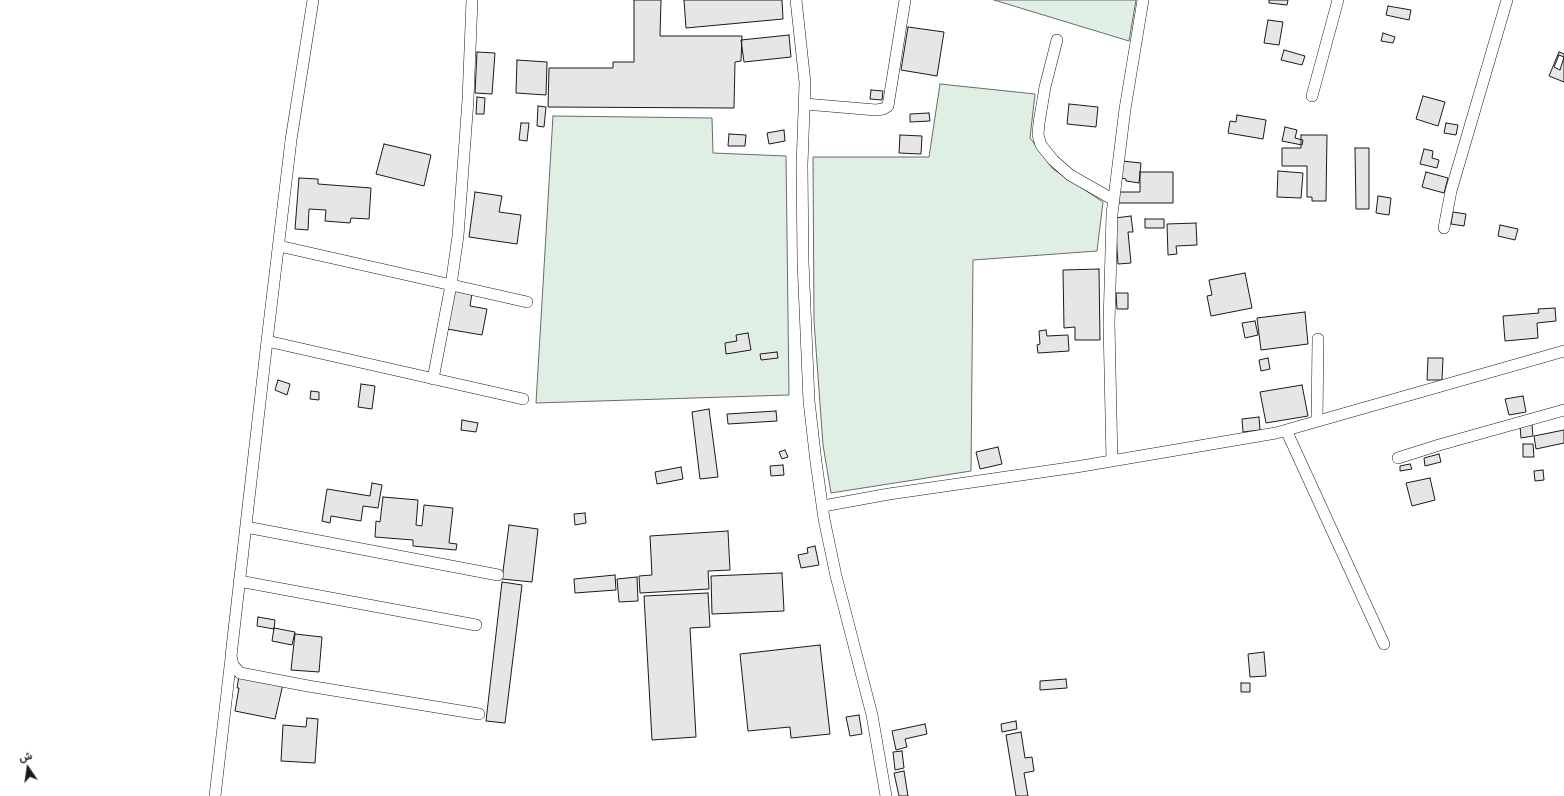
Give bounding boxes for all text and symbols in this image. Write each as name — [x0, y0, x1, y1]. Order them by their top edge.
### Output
north arrow — [8, 748, 48, 788]
text: ش — [17, 748, 33, 765]

